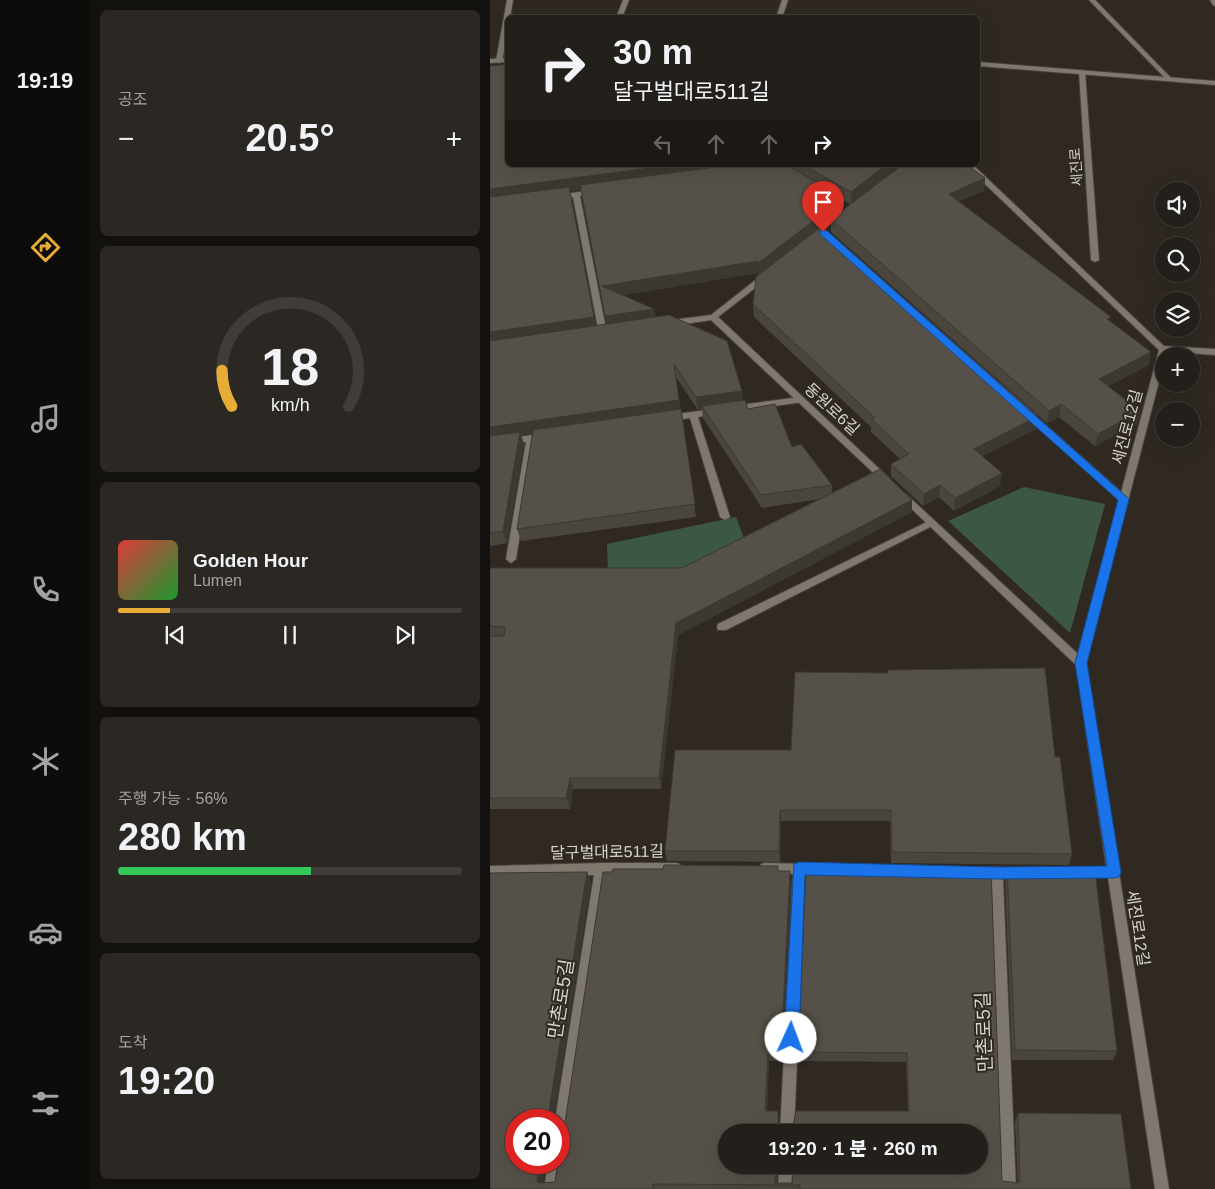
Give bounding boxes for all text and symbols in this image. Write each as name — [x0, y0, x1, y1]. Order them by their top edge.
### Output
text: 30 m — [613, 32, 693, 71]
icon: right — [530, 35, 595, 100]
text: 19:19 — [17, 68, 73, 93]
text: 달구벌대로511길 — [613, 79, 770, 104]
text: 공조 — [118, 91, 147, 108]
text: 20.5° — [245, 117, 335, 159]
text: − — [118, 123, 134, 154]
text: + — [446, 123, 462, 154]
icon: left — [649, 130, 677, 158]
icon: ahead — [702, 130, 730, 158]
icon: ahead — [755, 130, 783, 158]
icon: right — [808, 130, 836, 158]
street label: 세진로 — [1067, 147, 1085, 187]
pin — [802, 181, 844, 232]
map controls — [1155, 182, 1200, 447]
button: sound — [1155, 182, 1200, 227]
icon: arrive — [809, 188, 837, 216]
icon: directions — [28, 230, 63, 265]
button: search — [1155, 237, 1200, 282]
button: layers — [1155, 292, 1200, 337]
text: 18 — [261, 338, 319, 396]
button: + — [1155, 347, 1200, 392]
street label: 동원로6길 — [801, 380, 863, 438]
street label: 세진로12길 — [1109, 388, 1145, 466]
text: km/h — [271, 395, 309, 415]
icon: music — [28, 401, 63, 436]
button: − — [1155, 402, 1200, 447]
text: Golden Hour — [193, 550, 308, 571]
icon: phone — [28, 572, 63, 607]
text: Lumen — [193, 572, 242, 589]
icon: previous — [161, 621, 189, 649]
icon: pause — [276, 621, 304, 649]
icon: next — [391, 621, 419, 649]
icon: climate — [28, 744, 63, 779]
text: 주행 가능 · 56% — [118, 790, 228, 807]
text: 280 km — [118, 816, 247, 858]
street label: 달구벌대로511길 — [550, 843, 664, 861]
street label: 세진로12길 — [1124, 889, 1152, 967]
icon: car — [28, 915, 63, 950]
street label: 만촌로5길 — [544, 958, 578, 1040]
street label: 만촌로5길 — [972, 991, 996, 1073]
position arrow — [764, 1011, 816, 1063]
text: 도착 — [118, 1034, 147, 1051]
text: 19:20 — [118, 1060, 215, 1102]
icon: filters — [28, 1086, 63, 1121]
speed limit sign: 20 — [505, 1109, 570, 1174]
text: 19:20 · 1 분 · 260 m — [768, 1138, 938, 1159]

